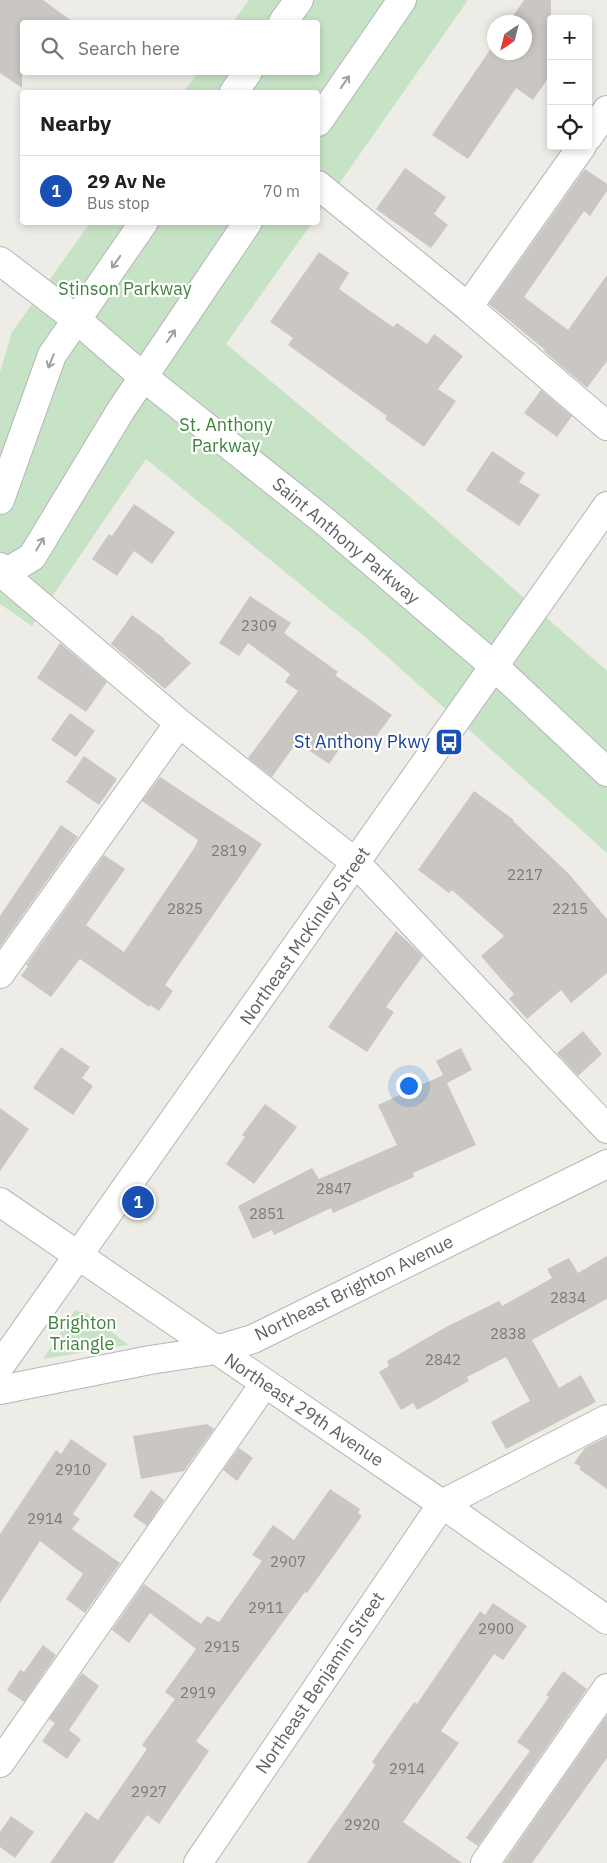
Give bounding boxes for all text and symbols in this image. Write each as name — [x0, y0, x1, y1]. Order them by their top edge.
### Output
north arrow — [487, 15, 532, 60]
map controls — [547, 15, 592, 150]
button: + — [547, 15, 592, 60]
search box — [20, 20, 320, 75]
icon: search — [38, 34, 66, 62]
text: Search here — [78, 36, 180, 60]
button: − — [547, 60, 592, 105]
one-way arrow — [340, 75, 350, 89]
button: locate — [547, 105, 592, 150]
text: Nearby — [40, 109, 111, 137]
text: 29 Av Ne — [87, 169, 166, 193]
text: 1 — [51, 181, 61, 201]
text: 70 m — [263, 181, 300, 201]
text: Bus stop — [87, 193, 150, 213]
one-way arrow — [111, 255, 121, 269]
park label: Stinson Parkway — [58, 277, 192, 300]
one-way arrow — [166, 330, 176, 344]
one-way arrow — [46, 352, 55, 368]
park label: St. Anthony Parkway — [179, 413, 273, 457]
street label: Saint Anthony Parkway — [268, 472, 425, 609]
one-way arrow — [35, 538, 45, 552]
house number: 2309 — [241, 616, 277, 635]
bus stop icon: St Anthony Pkwy — [434, 727, 464, 757]
place label: St Anthony Pkwy — [294, 730, 430, 753]
house number: 2819 — [211, 841, 247, 860]
street label: Northeast McKinley Street — [234, 842, 375, 1029]
house number: 2217 — [507, 865, 543, 884]
house number: 2825 — [167, 899, 203, 918]
house number: 2215 — [552, 899, 588, 918]
your location — [396, 1073, 422, 1099]
house number: 2847 — [316, 1179, 352, 1198]
pin: 1 — [122, 1183, 154, 1221]
house number: 2851 — [249, 1204, 285, 1223]
street label: Northeast Brighton Avenue — [251, 1229, 457, 1346]
house number: 2834 — [550, 1288, 586, 1307]
park label: Brighton Triangle — [47, 1311, 117, 1355]
house number: 2838 — [490, 1324, 526, 1343]
street label: Northeast 29th Avenue — [220, 1348, 388, 1472]
house number: 2842 — [425, 1350, 461, 1369]
house number: 2910 — [55, 1460, 91, 1479]
house number: 2914 — [27, 1509, 63, 1528]
house number: 2907 — [270, 1552, 306, 1571]
street label: Northeast Benjamin Street — [250, 1587, 389, 1778]
house number: 2911 — [248, 1598, 284, 1617]
house number: 2900 — [478, 1619, 514, 1638]
house number: 2915 — [204, 1637, 240, 1656]
house number: 2919 — [180, 1683, 216, 1702]
house number: 2914 — [389, 1759, 425, 1778]
house number: 2927 — [131, 1782, 167, 1801]
house number: 2920 — [344, 1815, 380, 1834]

